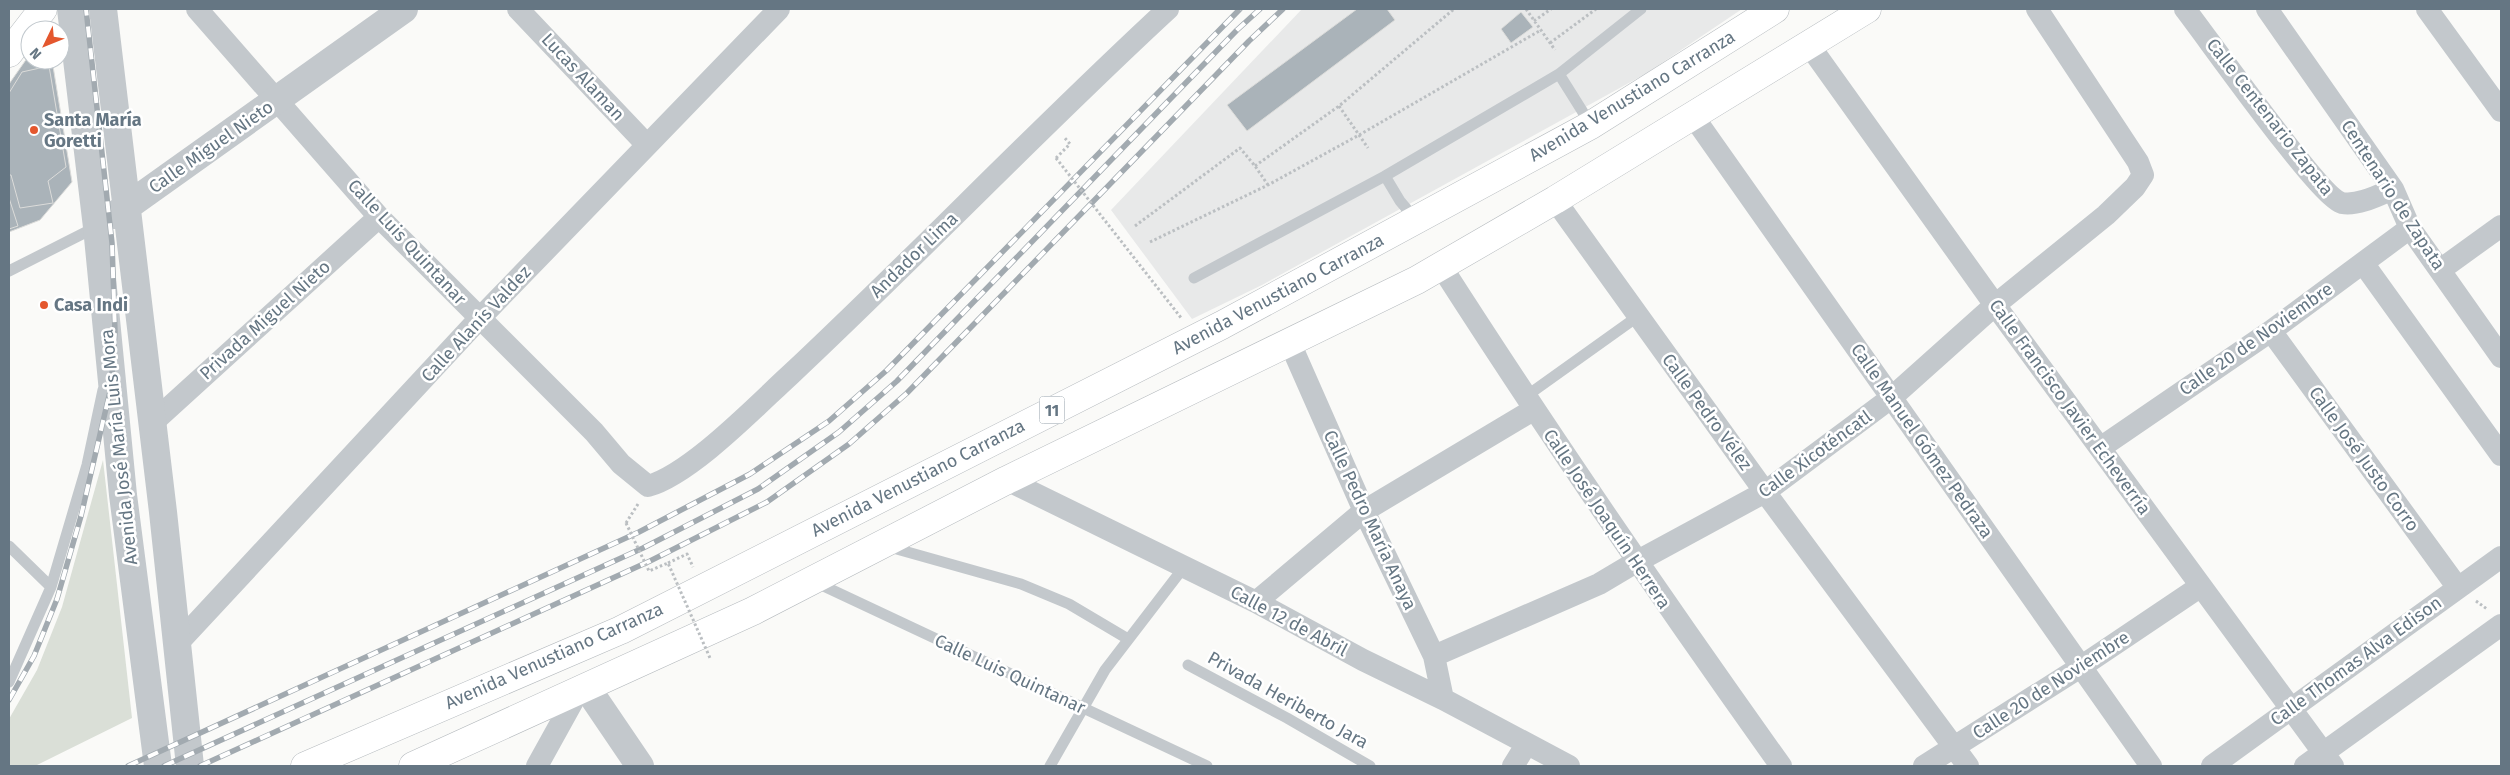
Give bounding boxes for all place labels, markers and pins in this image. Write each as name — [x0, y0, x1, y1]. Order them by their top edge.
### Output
place label: Santa María Goretti — [44, 109, 142, 152]
marker: Santa María Goretti — [28, 124, 40, 136]
place label: Casa Indi — [54, 294, 128, 316]
marker: Casa Indi — [38, 299, 50, 311]

